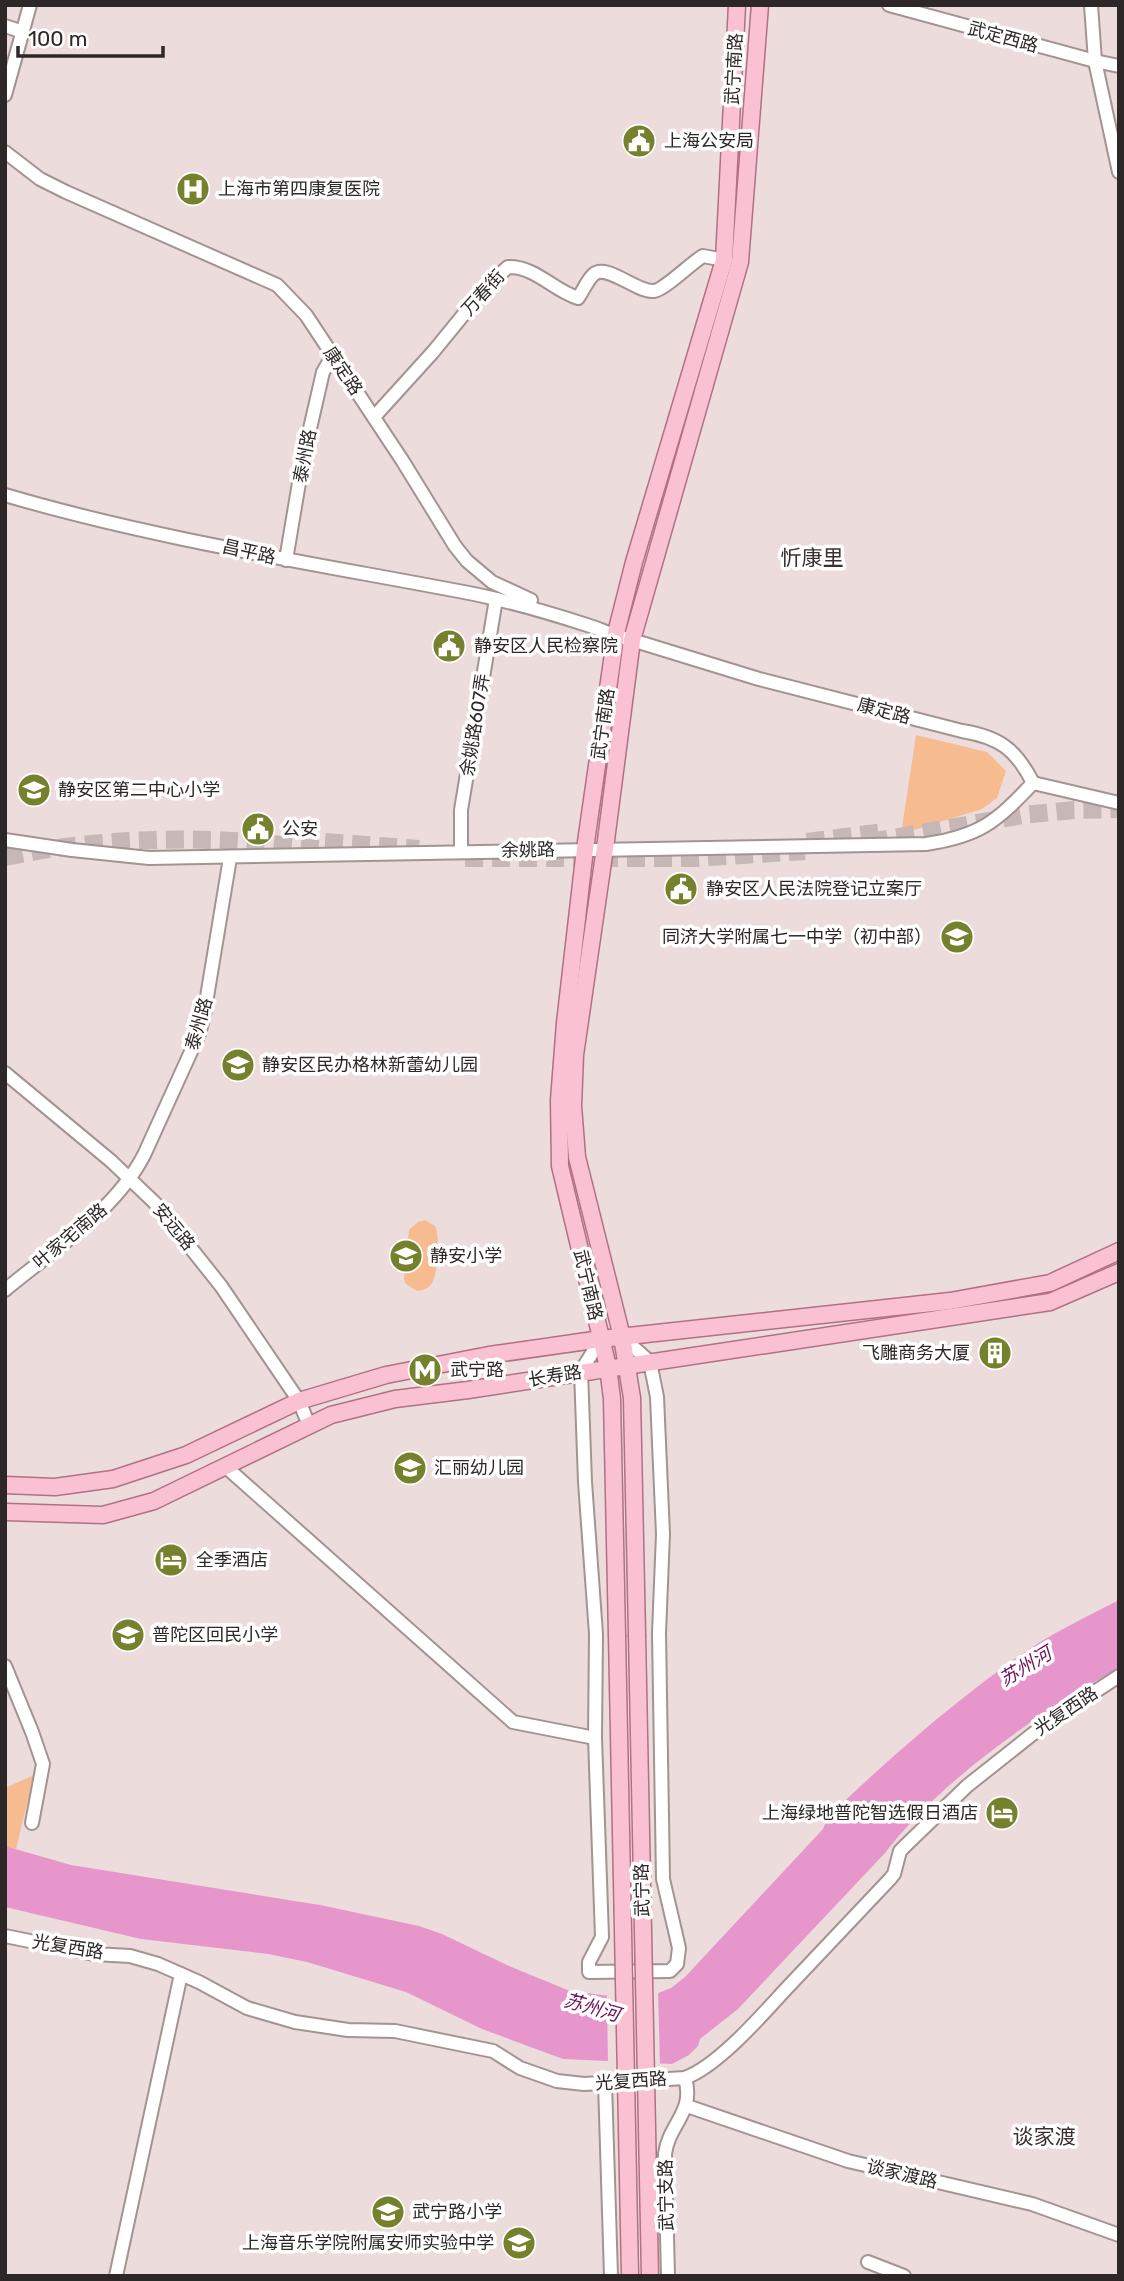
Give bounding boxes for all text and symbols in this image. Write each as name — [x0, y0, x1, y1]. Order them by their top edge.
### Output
scale bar — [18, 14, 163, 58]
street label: 武定西路 — [965, 17, 1041, 57]
text: 100 m — [28, 26, 87, 51]
street label: 武宁南路 — [721, 32, 747, 106]
public building icon: 上海公安局 — [620, 122, 658, 160]
place label: 上海公安局 — [664, 130, 754, 152]
hospital icon: 上海市第四康复医院 — [174, 170, 212, 208]
place label: 上海市第四康复医院 — [218, 178, 380, 200]
street label: 万春街 — [457, 266, 509, 320]
street label: 康定路 — [319, 342, 367, 400]
street label: 泰州路 — [289, 427, 321, 485]
street label: 昌平路 — [220, 535, 278, 569]
district label: 忻康里 — [781, 545, 844, 570]
public building icon: 静安区人民检察院 — [430, 627, 468, 665]
place label: 静安区人民检察院 — [474, 635, 618, 657]
street label: 余姚路607弄 — [456, 672, 494, 778]
street label: 武宁南路 — [587, 687, 619, 761]
street label: 康定路 — [855, 693, 913, 729]
school or university icon: 静安区第二中心小学 — [15, 771, 53, 809]
place label: 静安区第二中心小学 — [58, 779, 220, 801]
public building icon: 公安 — [239, 810, 277, 848]
place label: 公安 — [282, 818, 318, 840]
street label: 余姚路 — [501, 839, 555, 861]
public building icon: 静安区人民法院登记立案厅 — [662, 870, 700, 908]
place label: 静安区人民法院登记立案厅 — [706, 878, 922, 900]
school or university icon: 同济大学附属七一中学（初中部） — [938, 918, 976, 956]
place label: 同济大学附属七一中学（初中部） — [662, 926, 932, 948]
street label: 泰州路 — [181, 995, 217, 1053]
school or university icon: 静安区民办格林新蕾幼儿园 — [219, 1046, 257, 1084]
place label: 静安区民办格林新蕾幼儿园 — [262, 1054, 478, 1076]
street label: 叶家宅南路 — [28, 1199, 112, 1273]
street label: 安远路 — [148, 1199, 200, 1255]
school or university icon: 静安小学 — [387, 1237, 425, 1275]
place label: 静安小学 — [430, 1245, 502, 1267]
street label: 武宁南路 — [569, 1247, 607, 1323]
building icon: 飞雕商务大厦 — [976, 1334, 1014, 1372]
place label: 飞雕商务大厦 — [862, 1342, 970, 1364]
metro station icon: 武宁路 — [406, 1351, 444, 1389]
place label: 武宁路 — [450, 1359, 504, 1381]
street label: 长寿路 — [527, 1361, 583, 1391]
school or university icon: 汇丽幼儿园 — [391, 1449, 429, 1487]
place label: 汇丽幼儿园 — [434, 1457, 524, 1479]
hotel icon: 全季酒店 — [152, 1541, 190, 1579]
place label: 全季酒店 — [196, 1549, 268, 1571]
school or university icon: 普陀区回民小学 — [109, 1616, 147, 1654]
place label: 普陀区回民小学 — [152, 1624, 278, 1646]
water label: 苏州河 — [995, 1640, 1059, 1691]
street label: 光复西路 — [1030, 1682, 1102, 1740]
hotel icon: 上海绿地普陀智选假日酒店 — [983, 1794, 1021, 1832]
place label: 上海绿地普陀智选假日酒店 — [762, 1802, 978, 1824]
street label: 武宁路 — [631, 1863, 653, 1917]
street label: 光复西路 — [31, 1931, 105, 1963]
water label: 苏州河 — [561, 1989, 626, 2027]
street label: 光复西路 — [594, 2068, 668, 2094]
district label: 谈家渡 — [1013, 2124, 1076, 2149]
street label: 谈家渡路 — [864, 2155, 940, 2193]
street label: 武宁支路 — [654, 2159, 678, 2231]
school or university icon: 武宁路小学 — [369, 2193, 407, 2231]
place label: 武宁路小学 — [412, 2201, 502, 2223]
school or university icon: 上海音乐学院附属安师实验中学 — [500, 2224, 538, 2262]
place label: 上海音乐学院附属安师实验中学 — [242, 2232, 494, 2254]

